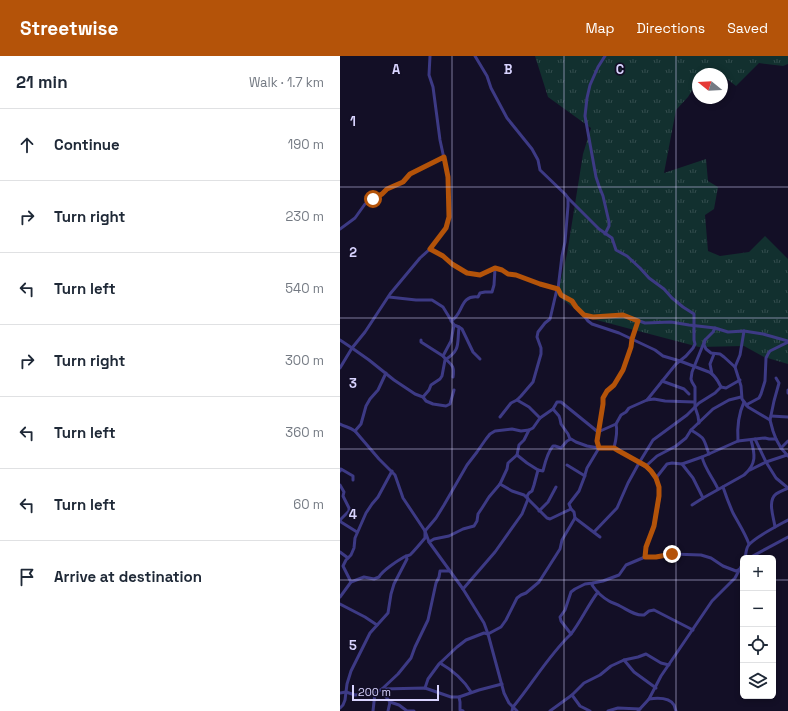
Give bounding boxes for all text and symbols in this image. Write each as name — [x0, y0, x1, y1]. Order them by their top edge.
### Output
text: Streetwise — [20, 16, 119, 41]
text: Map — [585, 19, 615, 37]
text: Directions — [637, 19, 705, 37]
text: Saved — [727, 19, 768, 37]
text: A — [392, 61, 401, 78]
text: B — [504, 61, 513, 78]
text: C — [616, 61, 624, 78]
north arrow — [692, 68, 728, 104]
text: 21 min — [16, 71, 68, 93]
text: Walk · 1.7 km — [249, 74, 324, 91]
text: 1 — [350, 113, 356, 130]
icon: ahead — [16, 134, 38, 156]
text: Continue — [54, 135, 120, 154]
text: 190 m — [288, 136, 324, 153]
route start — [364, 190, 382, 208]
icon: right — [16, 206, 38, 228]
text: Turn right — [54, 207, 125, 226]
text: 230 m — [286, 208, 324, 225]
text: 2 — [349, 244, 357, 261]
icon: left — [16, 278, 38, 300]
text: Turn left — [54, 279, 116, 298]
text: 540 m — [285, 280, 324, 297]
icon: right — [16, 350, 38, 372]
text: Turn right — [54, 351, 125, 370]
text: 300 m — [285, 352, 324, 369]
text: 3 — [349, 375, 357, 392]
icon: left — [16, 422, 38, 444]
text: Turn left — [54, 423, 116, 442]
text: 360 m — [285, 424, 324, 441]
icon: left — [16, 494, 38, 516]
text: Turn left — [54, 495, 116, 514]
text: 60 m — [293, 496, 324, 513]
text: 4 — [349, 506, 357, 523]
route end — [663, 545, 681, 563]
map controls — [740, 555, 776, 699]
button: + — [740, 555, 776, 591]
icon: arrive — [16, 566, 38, 588]
text: Arrive at destination — [54, 567, 202, 586]
button: − — [740, 591, 776, 627]
button: locate — [740, 627, 776, 663]
text: 5 — [349, 637, 357, 654]
button: layers — [740, 663, 776, 699]
scale bar — [352, 683, 439, 702]
text: 200 m — [358, 685, 391, 699]

